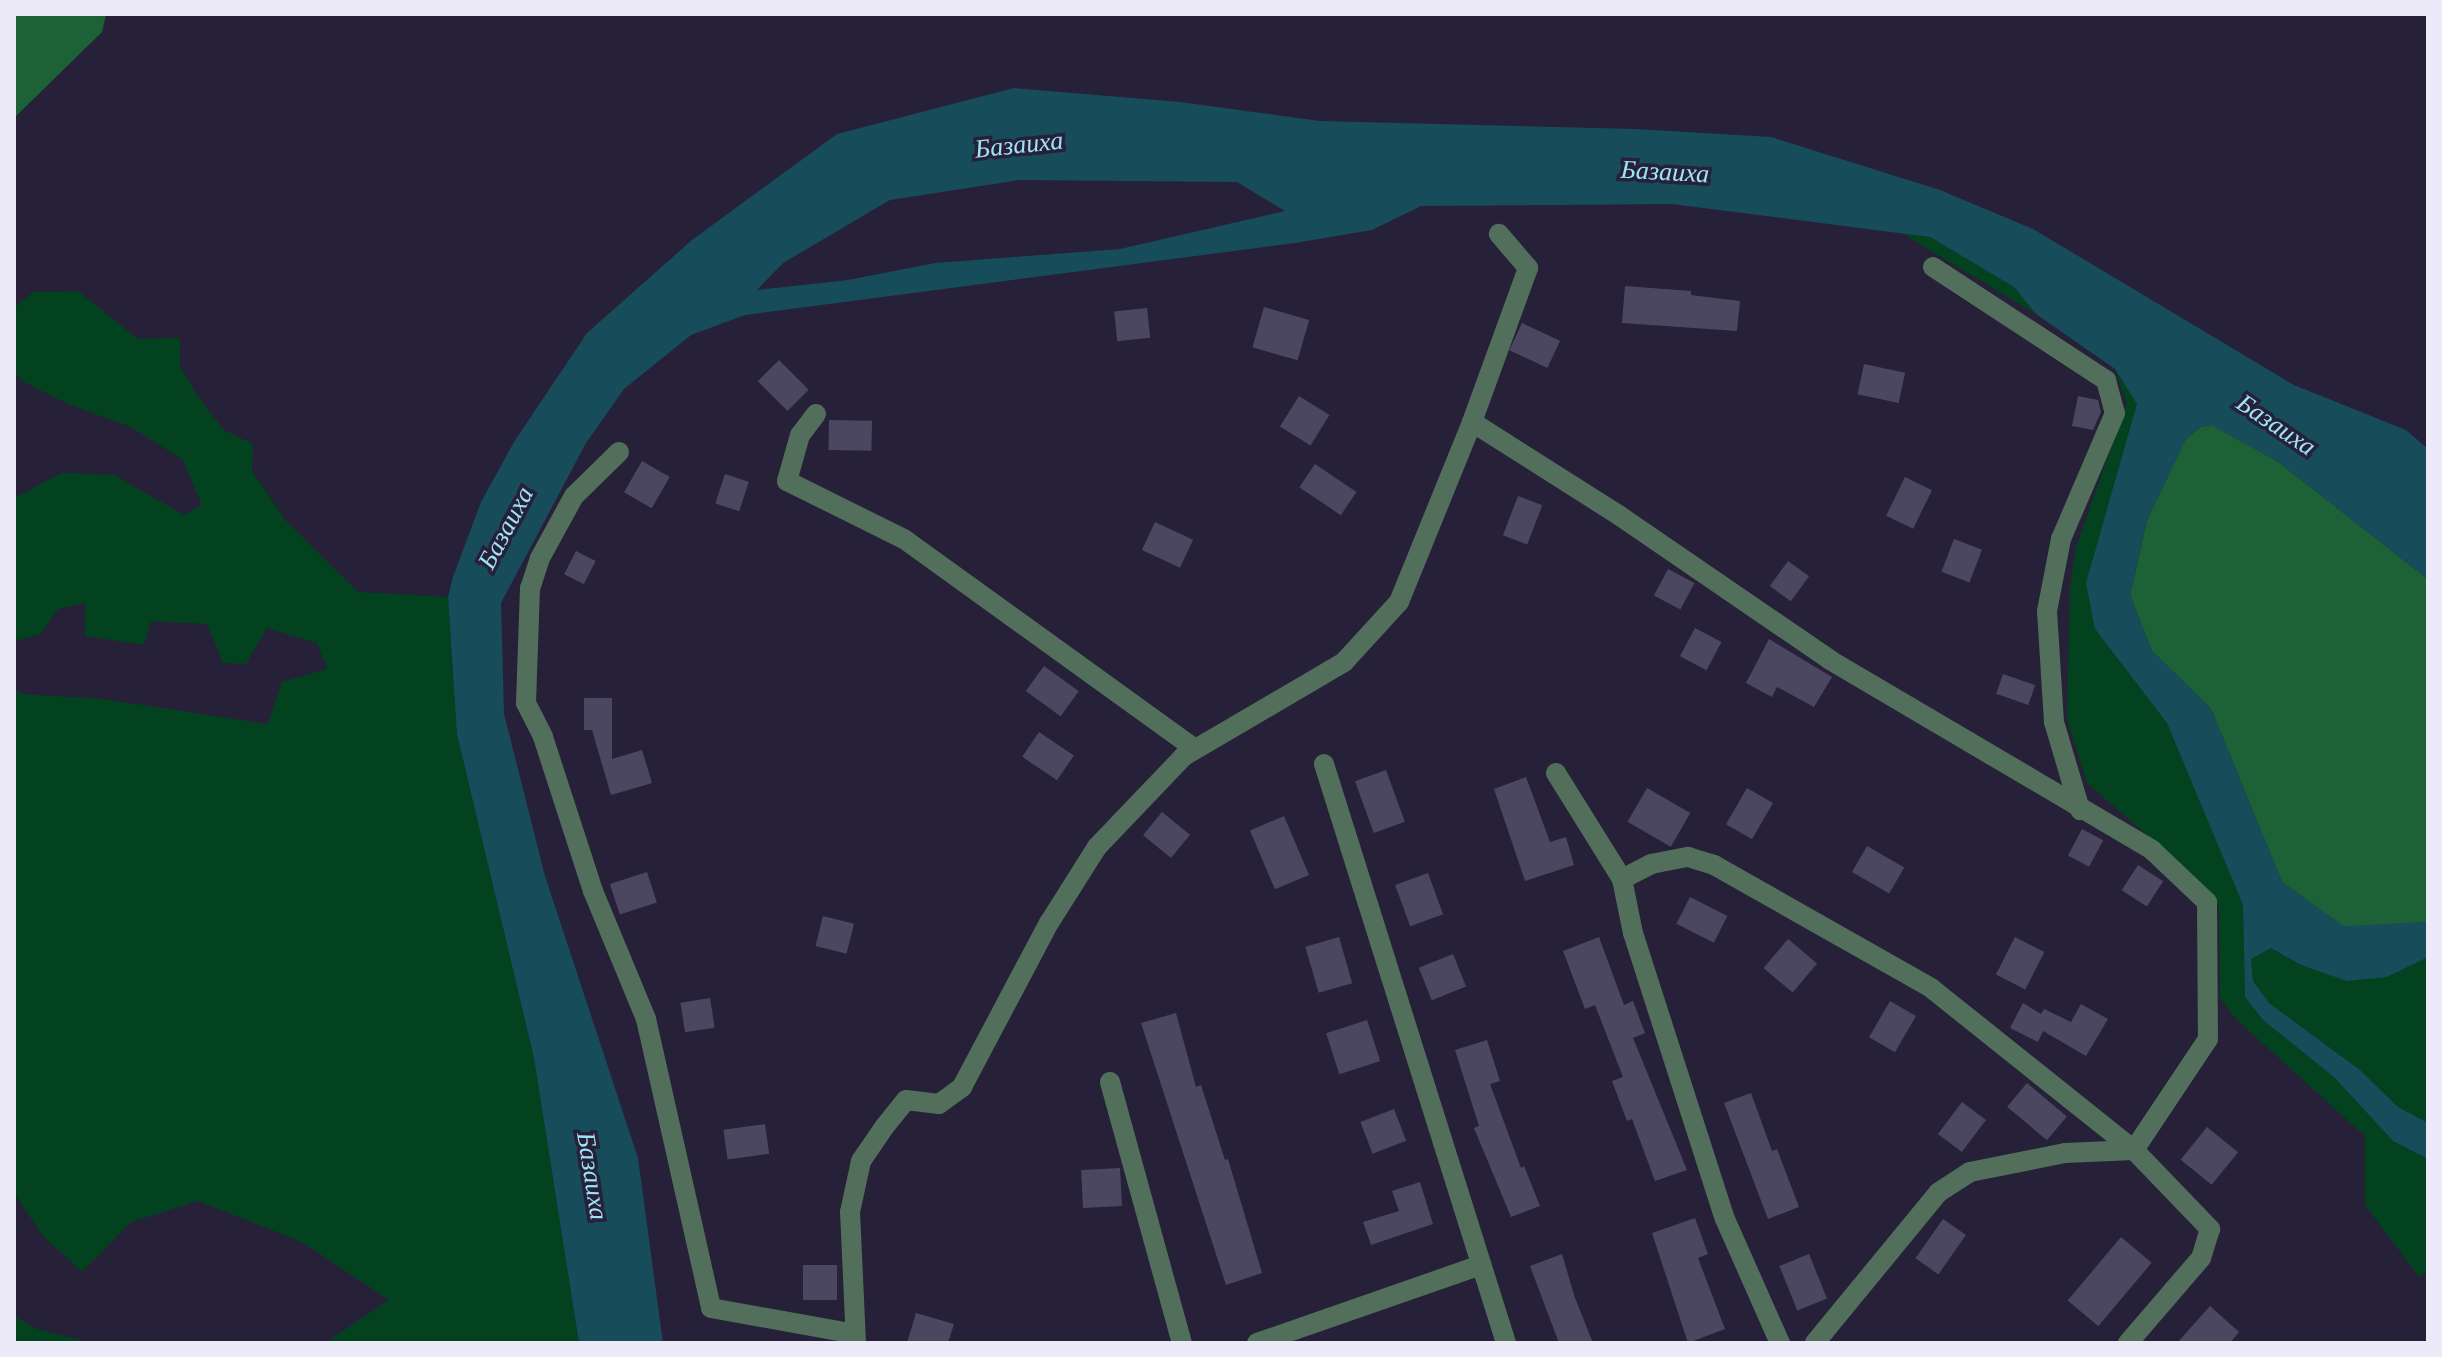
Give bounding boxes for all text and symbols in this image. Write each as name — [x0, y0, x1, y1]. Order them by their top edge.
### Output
water label: Базаиха — [973, 125, 1065, 165]
water label: Базаиха — [1620, 154, 1710, 190]
water label: Базаиха — [2231, 387, 2321, 463]
water label: Базаиха — [471, 482, 541, 574]
water label: Базаиха — [570, 1130, 614, 1222]

